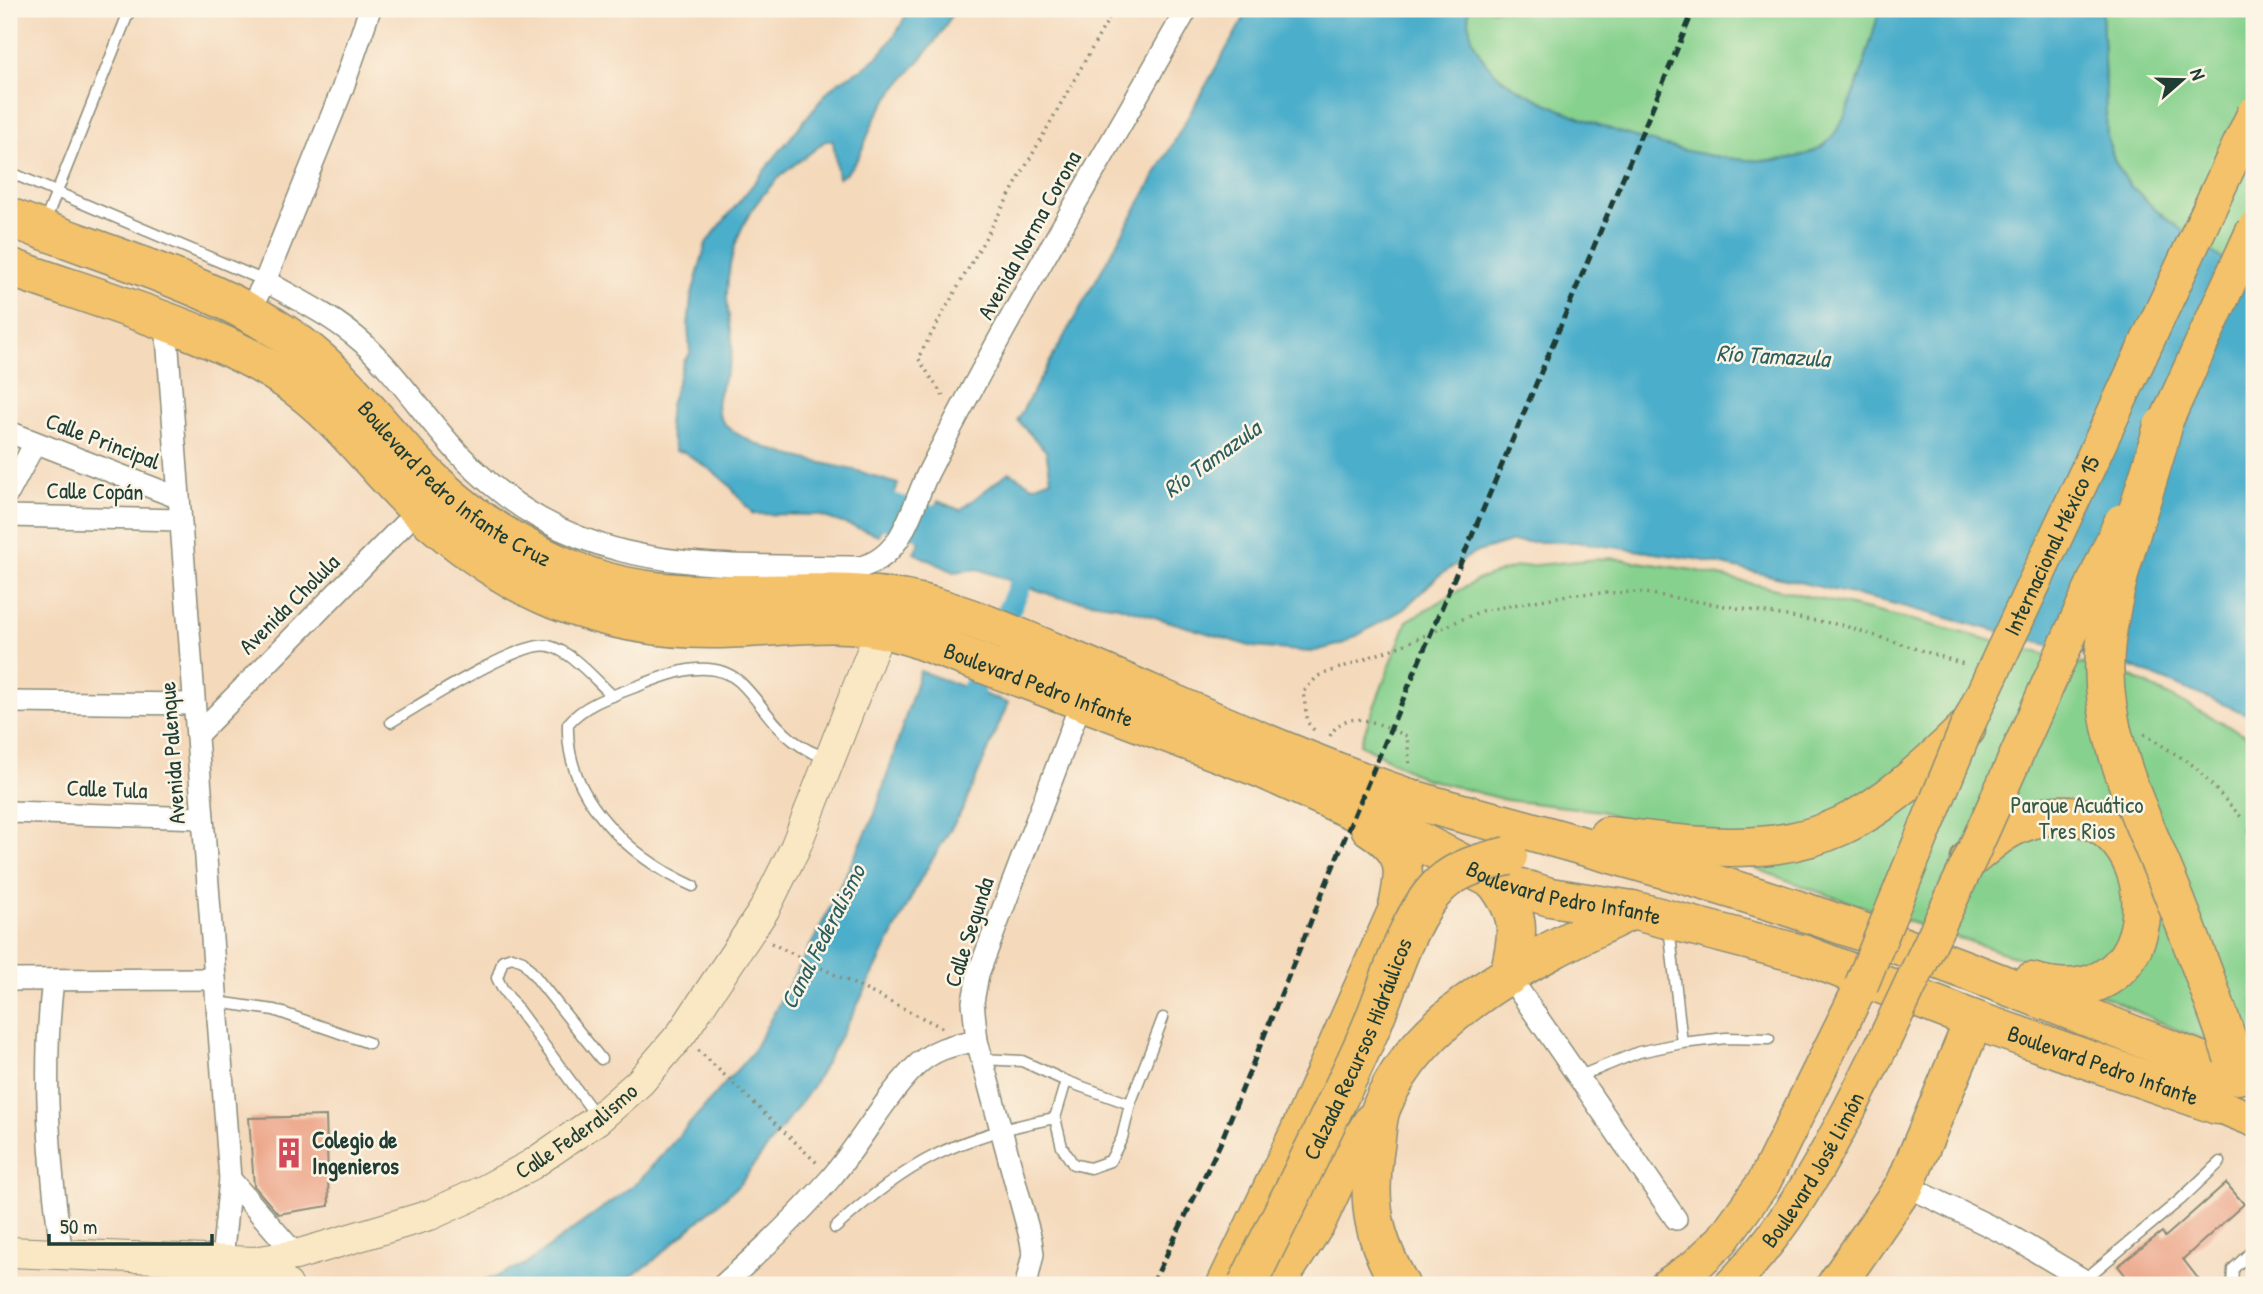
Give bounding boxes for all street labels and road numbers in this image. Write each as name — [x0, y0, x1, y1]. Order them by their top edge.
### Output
street label: Avenida Norma Corona — [969, 145, 1088, 325]
street label: Boulevard Pedro Infante Cruz — [351, 393, 556, 574]
street label: Calle Principal — [41, 404, 166, 477]
street label: Internacional México 15 — [1996, 450, 2107, 641]
street label: Calle Copán — [46, 474, 144, 507]
street label: Avenida Cholula — [232, 547, 346, 661]
street label: Boulevard Pedro Infante — [940, 634, 1138, 734]
street label: Avenida Palenque — [151, 681, 192, 826]
street label: Calle Tula — [66, 772, 148, 805]
street label: Boulevard Pedro Infante — [1461, 852, 1665, 932]
street label: Calle Segunda — [936, 873, 1001, 991]
street label: Calzada Recursos Hidráulicos — [1295, 933, 1419, 1165]
street label: Boulevard Pedro Infante — [2004, 1017, 2203, 1112]
street label: Calle Federalismo — [509, 1075, 644, 1186]
street label: Boulevard José Limón — [1754, 1086, 1871, 1254]

